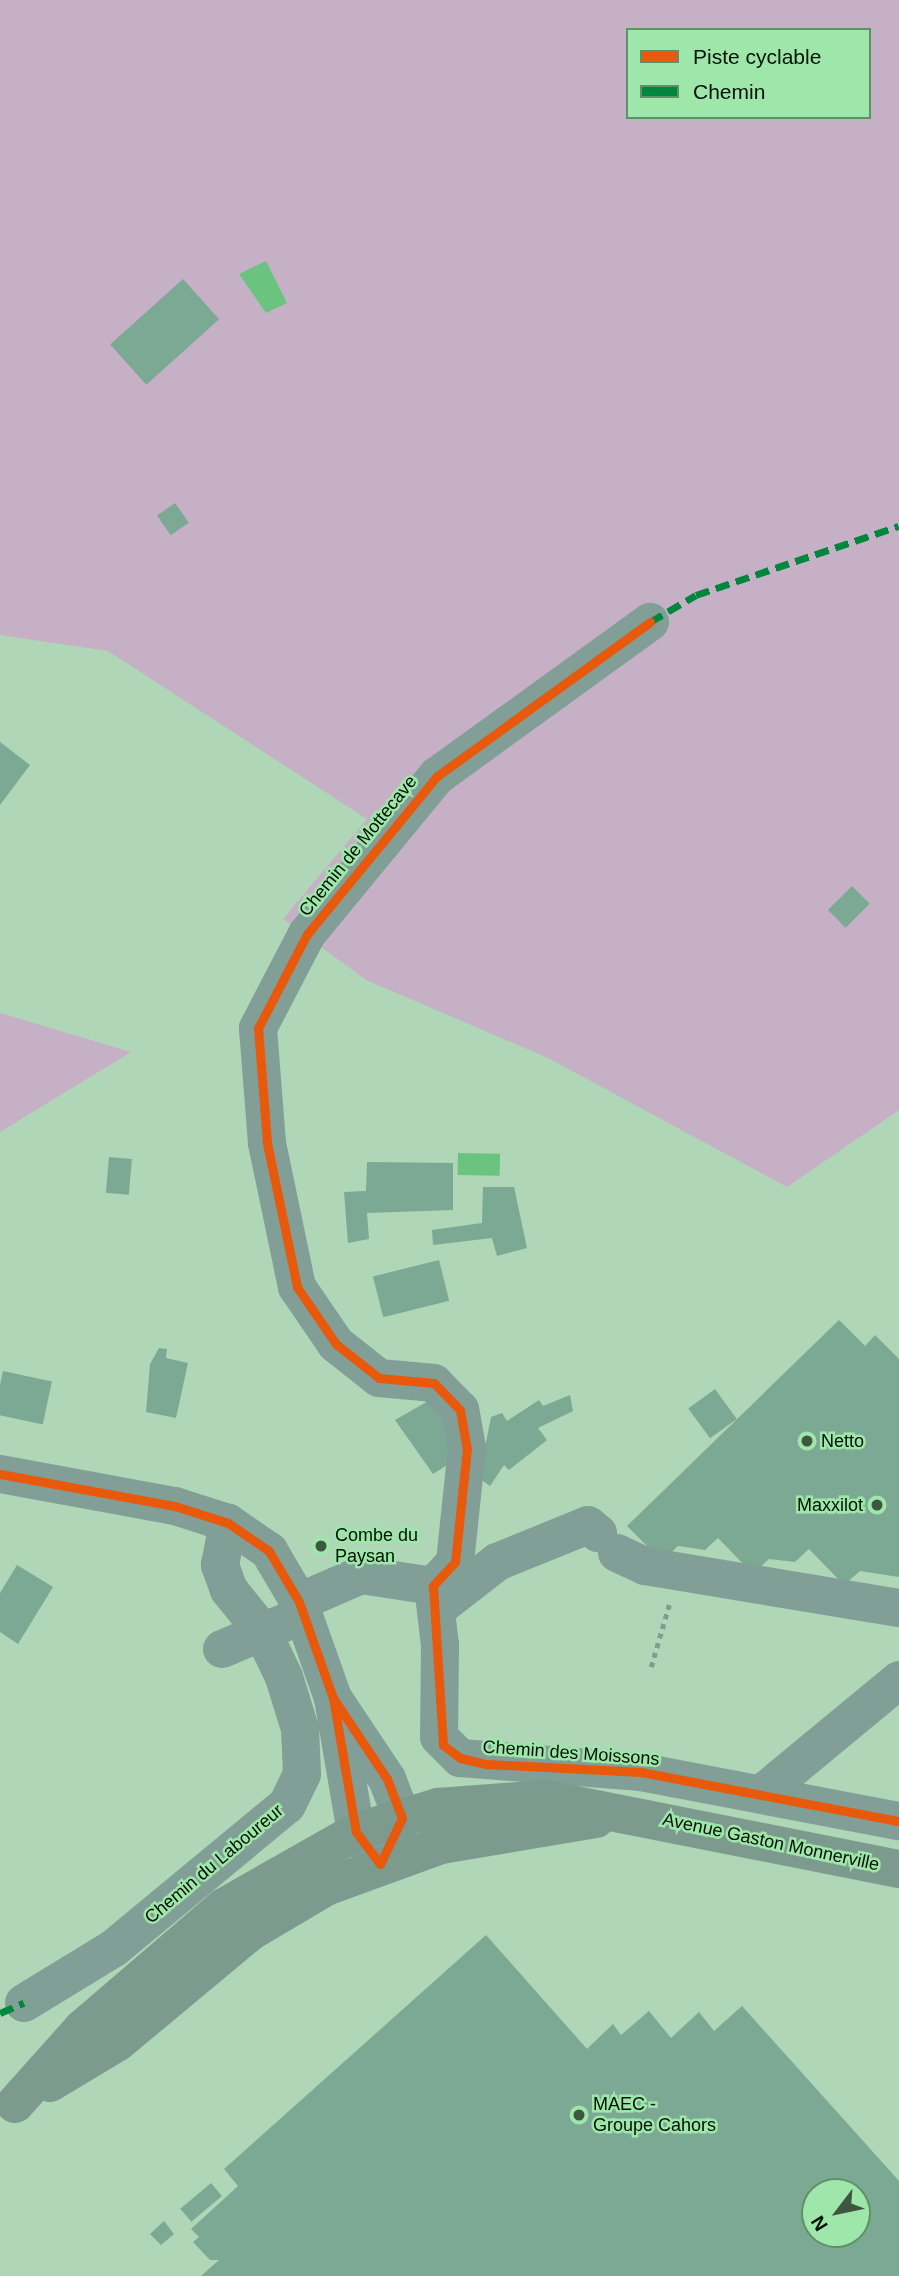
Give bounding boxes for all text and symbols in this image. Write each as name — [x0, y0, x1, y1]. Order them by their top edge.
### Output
legend — [626, 28, 871, 119]
text: Piste cyclable — [693, 45, 821, 68]
text: Chemin — [693, 80, 765, 103]
street label: Chemin de Mottecave — [295, 771, 421, 921]
place label: Netto — [821, 1430, 864, 1452]
marker: Netto — [799, 1433, 815, 1449]
place label: Maxxilot — [797, 1494, 863, 1516]
marker: Maxxilot — [869, 1497, 885, 1513]
place label: Combe du Paysan — [335, 1525, 418, 1568]
marker: Combe du Paysan — [313, 1538, 329, 1554]
street label: Chemin des Moissons — [482, 1736, 660, 1770]
street label: Chemin du Laboureur — [140, 1800, 288, 1928]
street label: Avenue Gaston Monnerville — [661, 1808, 881, 1876]
place label: MAEC - Groupe Cahors — [593, 2094, 716, 2136]
marker: MAEC - Groupe Cahors — [571, 2107, 587, 2123]
north arrow — [801, 2178, 871, 2248]
text: N — [807, 2212, 832, 2235]

